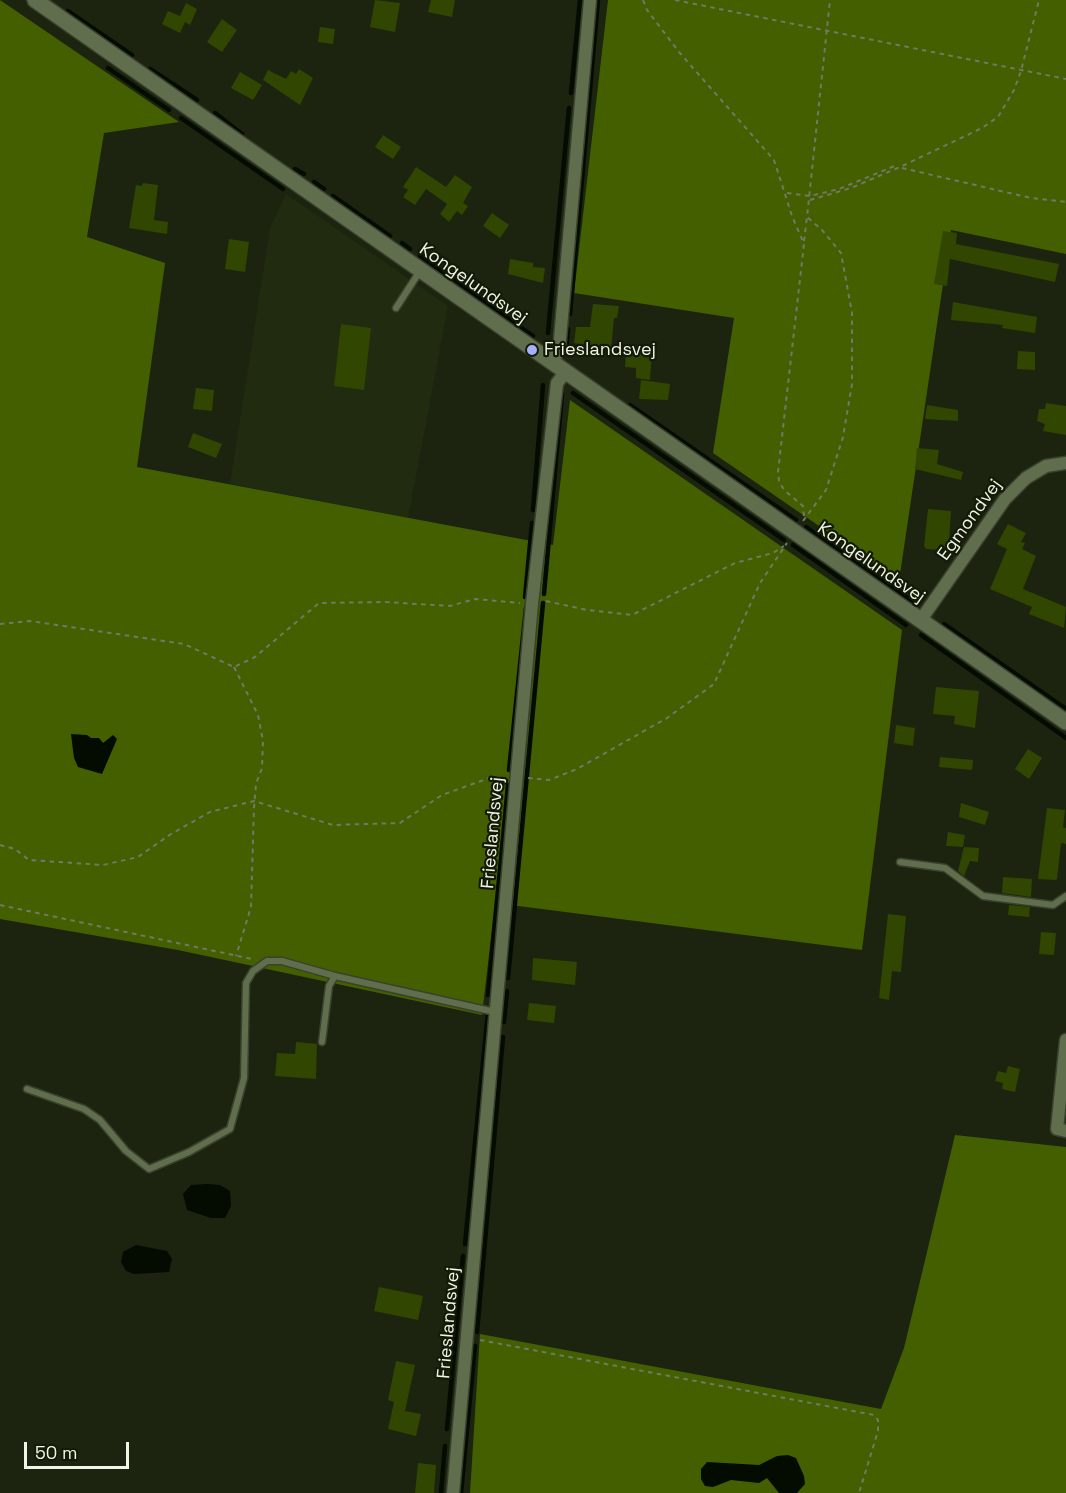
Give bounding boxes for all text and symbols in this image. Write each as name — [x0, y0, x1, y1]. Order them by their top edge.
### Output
street label: Kongelundsvej — [415, 239, 531, 329]
place label: Frieslandsvej — [544, 339, 656, 361]
marker: Frieslandsvej — [525, 343, 539, 357]
street label: Egmondvej — [933, 475, 1007, 565]
street label: Kongelundsvej — [813, 518, 929, 608]
street label: Frieslandsvej — [477, 776, 509, 890]
street label: Frieslandsvej — [433, 1266, 465, 1380]
scale bar — [27, 1430, 132, 1468]
text: 50 m — [35, 1441, 77, 1464]

